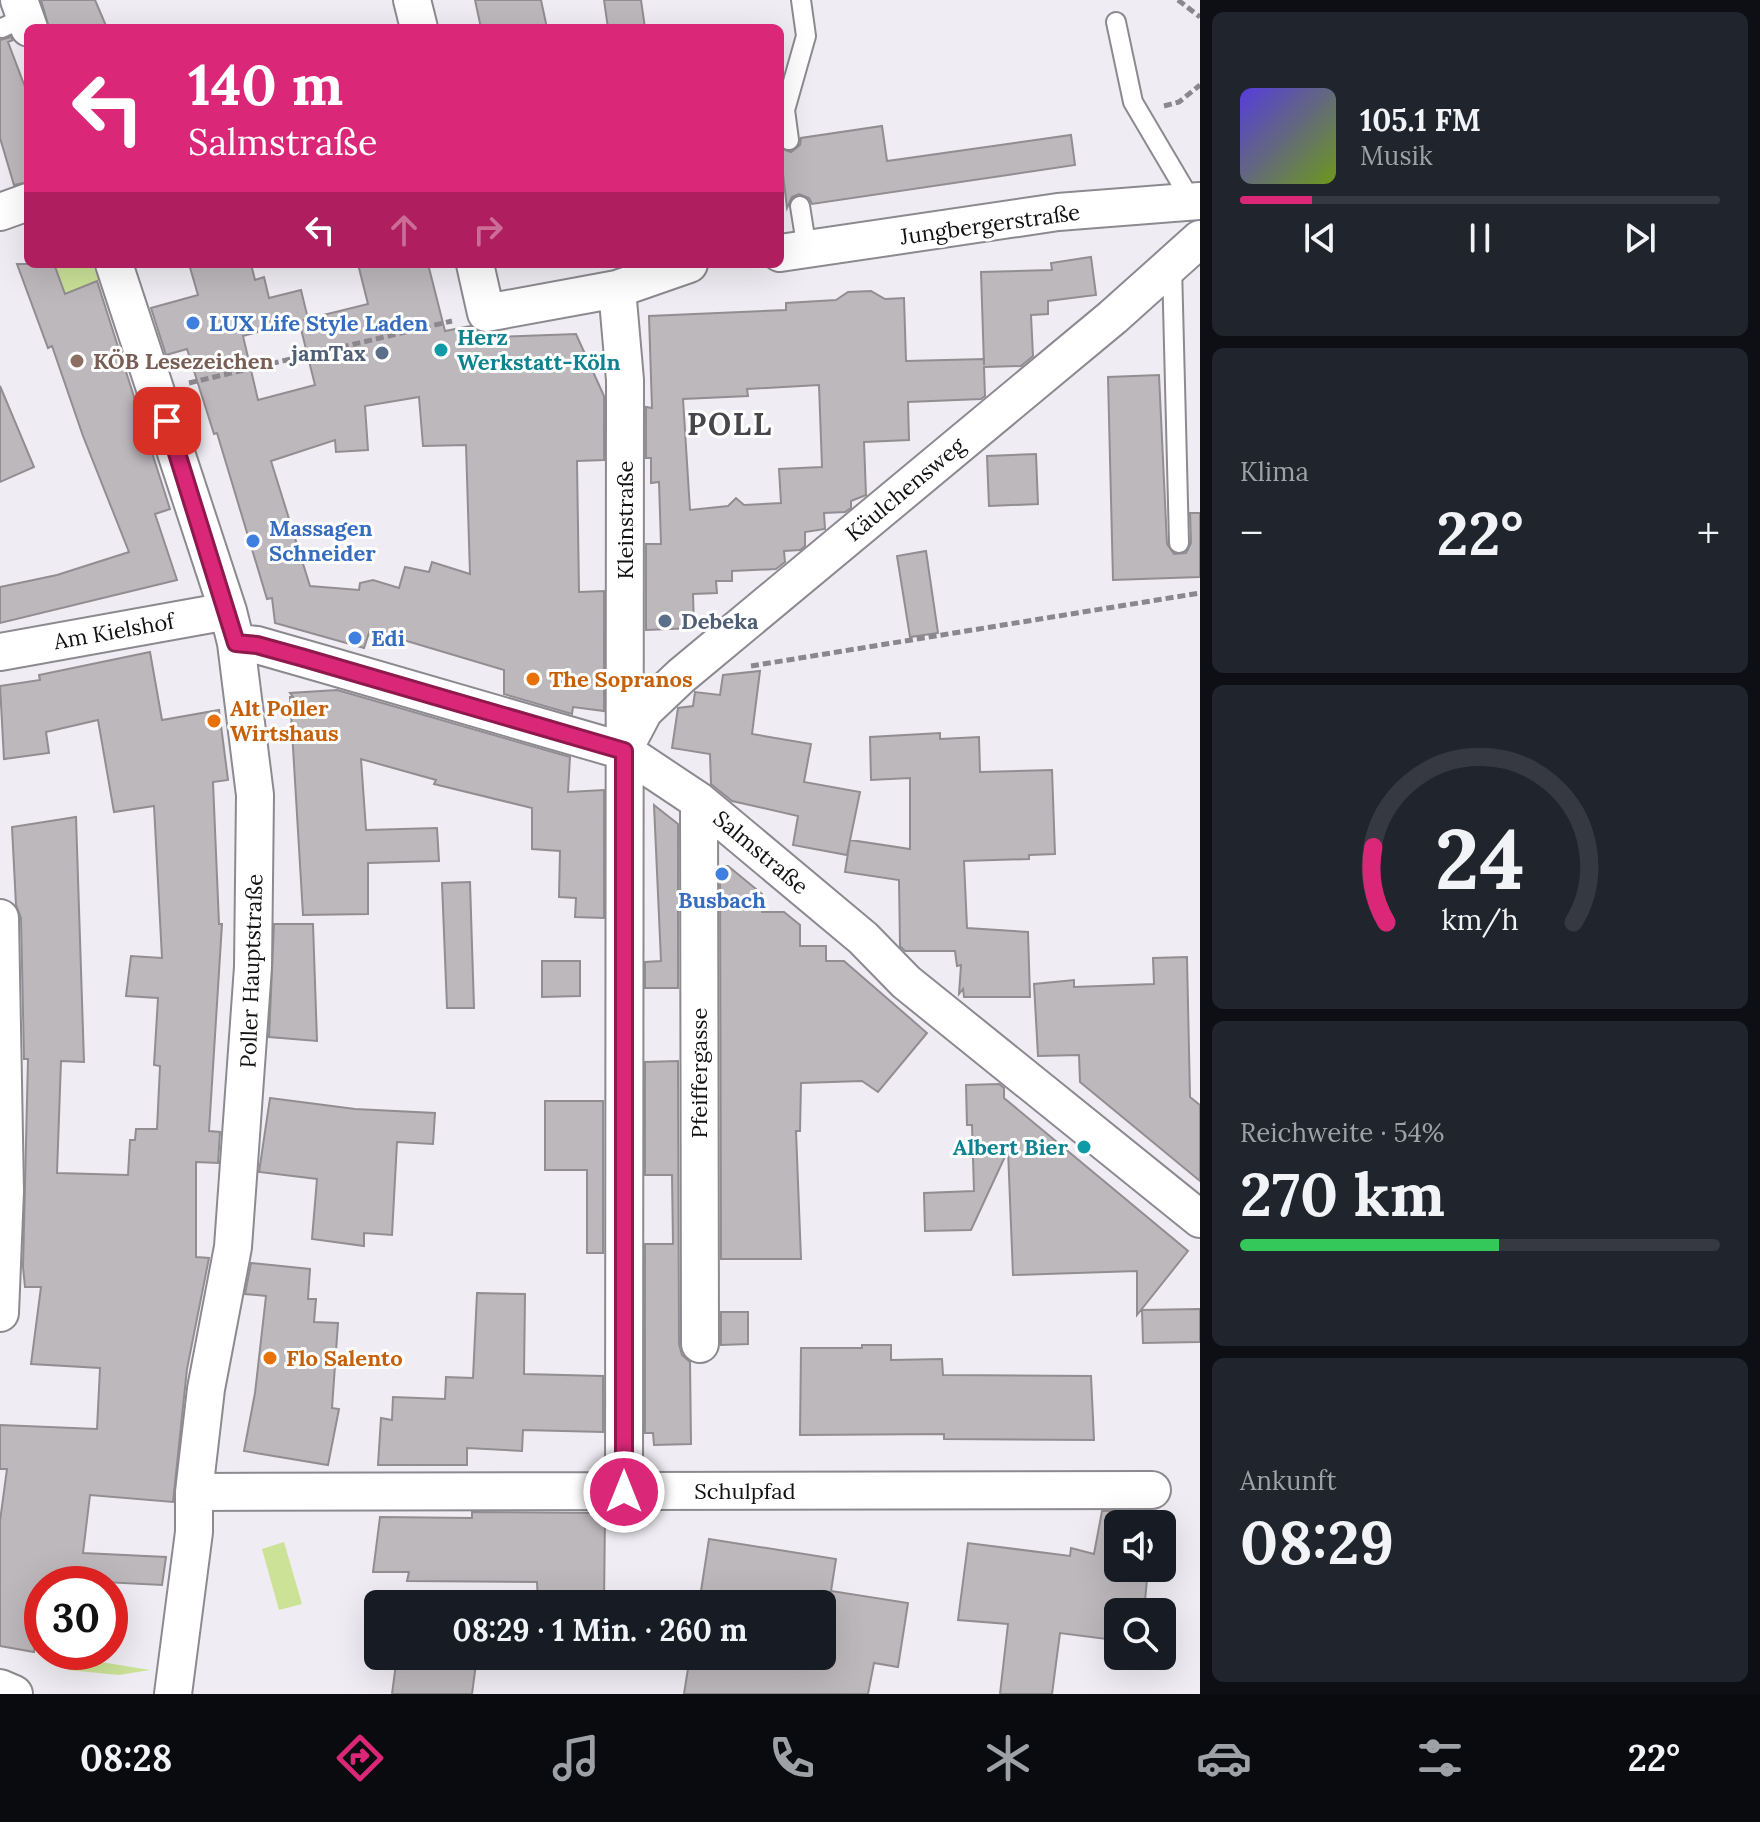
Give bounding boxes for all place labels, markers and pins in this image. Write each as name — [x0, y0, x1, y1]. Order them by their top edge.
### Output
place label: LUX Life Style Laden — [209, 309, 428, 337]
marker: LUX Life Style Laden — [184, 314, 202, 332]
place label: Herz Werkstatt-Köln — [457, 323, 621, 376]
place label: jamTax — [289, 339, 366, 367]
marker: Herz Werkstatt-Köln — [432, 341, 450, 359]
marker: jamTax — [373, 344, 391, 362]
place label: KÖB Lesezeichen — [93, 347, 274, 375]
marker: KÖB Lesezeichen — [68, 352, 86, 370]
pin — [133, 387, 201, 455]
place label: Massagen Schneider — [269, 514, 376, 567]
marker: Massagen Schneider — [244, 532, 262, 550]
place label: Debeka — [681, 607, 759, 635]
marker: Debeka — [656, 612, 674, 630]
place label: Edi — [371, 624, 405, 652]
marker: Edi — [346, 629, 364, 647]
place label: The Sopranos — [549, 665, 693, 693]
marker: The Sopranos — [524, 670, 542, 688]
place label: Alt Poller Wirtshaus — [230, 694, 339, 747]
marker: Alt Poller Wirtshaus — [205, 712, 223, 730]
marker: Busbach — [713, 865, 731, 883]
place label: Busbach — [678, 886, 766, 914]
place label: Albert Bier — [953, 1133, 1068, 1161]
marker: Albert Bier — [1075, 1138, 1093, 1156]
place label: Flo Salento — [286, 1344, 403, 1372]
marker: Flo Salento — [261, 1349, 279, 1367]

